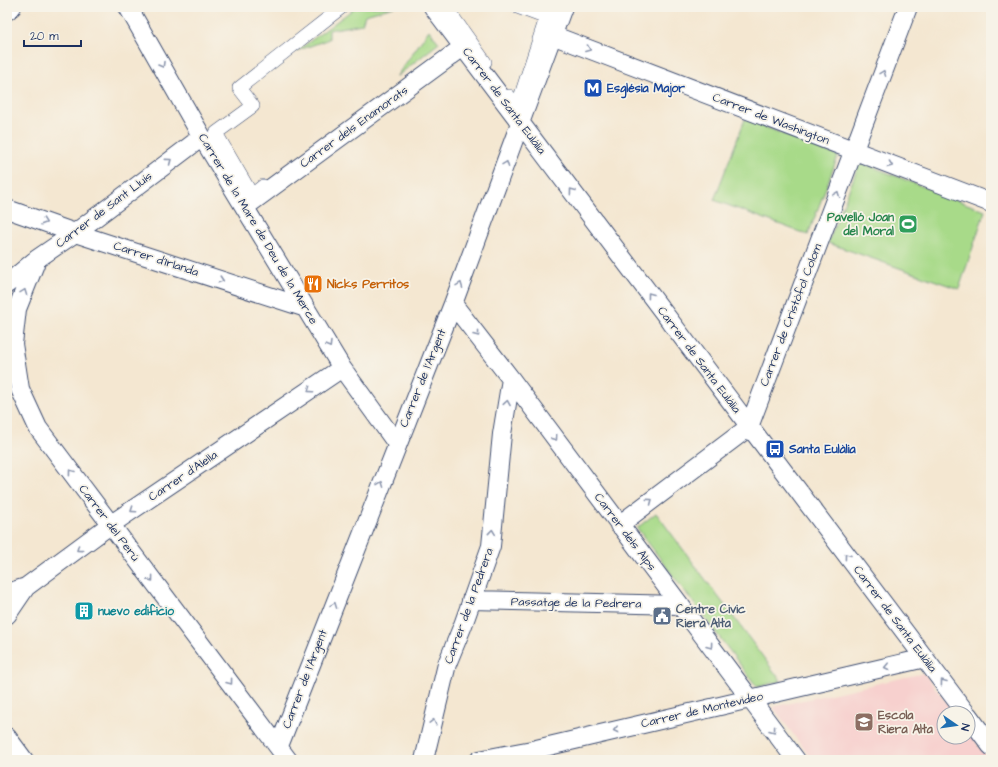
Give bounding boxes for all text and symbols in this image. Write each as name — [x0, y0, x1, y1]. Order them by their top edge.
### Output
scale bar — [24, 22, 81, 48]
text: 20 m — [30, 28, 59, 45]
street label: Carrer de Santa Eulália — [458, 44, 550, 158]
one-way arrow — [585, 44, 592, 52]
one-way arrow — [157, 61, 164, 68]
one-way arrow — [879, 69, 887, 76]
metro station icon: Església Major — [582, 77, 604, 99]
place label: Església Major — [607, 80, 685, 99]
street label: Carrer dels Enamorats — [296, 82, 412, 172]
street label: Carrer de Washington — [710, 89, 832, 150]
street label: Carrer de la Mare de Deu de la Merce — [194, 130, 322, 328]
one-way arrow — [165, 159, 172, 166]
one-way arrow — [501, 160, 509, 167]
one-way arrow — [887, 160, 894, 168]
street label: Carrer de Sant Lluís — [52, 168, 156, 252]
one-way arrow — [569, 188, 577, 195]
one-way arrow — [833, 191, 841, 198]
place label: Pavelló Joan del Moral — [827, 209, 894, 240]
sports icon: Pavelló Joan del Moral — [897, 213, 919, 235]
one-way arrow — [40, 217, 47, 226]
street label: Carrer d'Irlanda — [111, 237, 201, 281]
street label: Carrer de Cristòfol Colom — [756, 241, 826, 389]
restaurant icon: Nicks Perritos — [302, 273, 324, 295]
one-way arrow — [217, 275, 224, 284]
place label: Nicks Perritos — [327, 276, 409, 293]
one-way arrow — [455, 282, 463, 289]
one-way arrow — [19, 289, 27, 296]
one-way arrow — [647, 292, 654, 299]
street label: Carrer de Santa Eulália — [653, 303, 745, 417]
street label: Carrer de l'Argent — [395, 326, 452, 430]
one-way arrow — [472, 330, 479, 337]
one-way arrow — [324, 341, 331, 348]
one-way arrow — [307, 385, 314, 392]
one-way arrow — [503, 400, 511, 406]
one-way arrow — [550, 434, 557, 441]
bus stop icon: Santa Eulàlia — [764, 438, 786, 460]
place label: Santa Eulàlia — [788, 441, 856, 458]
street label: Carrer d'Alella — [145, 447, 221, 505]
one-way arrow — [68, 469, 75, 476]
street label: Carrer del Perú — [75, 481, 143, 565]
one-way arrow — [377, 481, 385, 488]
street label: Carrer dels Alps — [590, 490, 660, 574]
one-way arrow — [646, 499, 653, 506]
one-way arrow — [130, 505, 137, 513]
one-way arrow — [488, 529, 497, 535]
one-way arrow — [76, 544, 83, 551]
street label: Carrer de la Pedrera — [440, 546, 498, 666]
one-way arrow — [845, 554, 852, 561]
street label: Carrer de Santa Eulália — [849, 562, 941, 676]
one-way arrow — [146, 574, 153, 581]
street label: Passatge de la Pedrera — [511, 593, 641, 614]
building icon: nuevo edificio — [73, 600, 95, 622]
place label: Centre Civic Riera Alta — [676, 601, 746, 632]
one-way arrow — [329, 602, 337, 609]
place label: nuevo edificio — [98, 603, 174, 620]
public building icon: Centre Civic Riera Alta — [651, 605, 673, 627]
street label: Carrer de l'Argent — [278, 627, 333, 731]
one-way arrow — [705, 641, 712, 648]
one-way arrow — [884, 662, 891, 671]
one-way arrow — [225, 678, 233, 685]
one-way arrow — [941, 679, 948, 686]
street label: Carrer de Montevideo — [639, 688, 765, 732]
north arrow — [936, 705, 976, 745]
place label: Escola Riera Alta — [878, 707, 934, 738]
school or university icon: Escola Riera Alta — [853, 711, 875, 733]
one-way arrow — [428, 719, 437, 726]
text: N — [957, 722, 973, 732]
one-way arrow — [768, 725, 775, 732]
one-way arrow — [613, 726, 619, 734]

